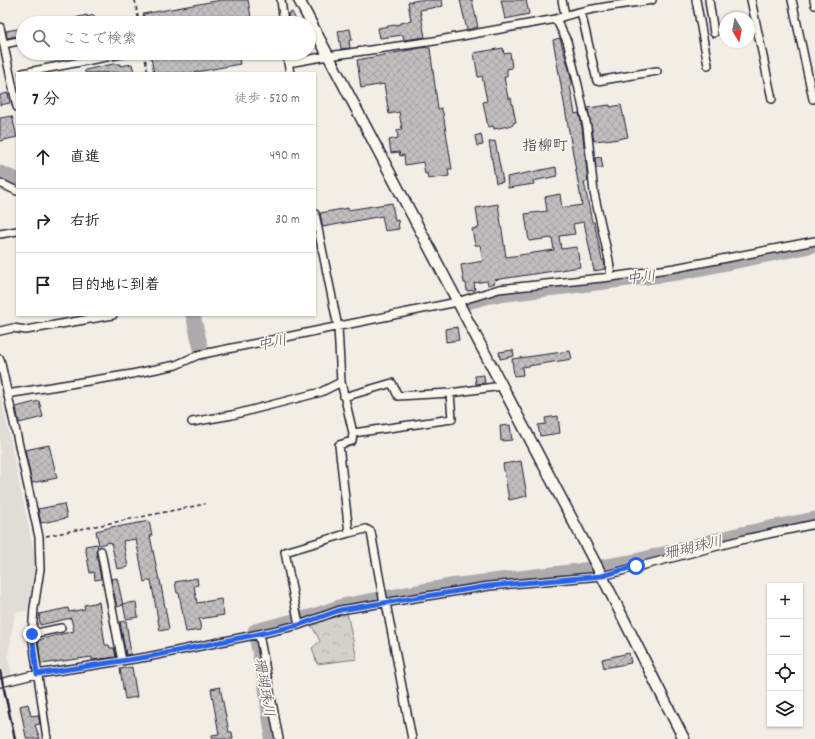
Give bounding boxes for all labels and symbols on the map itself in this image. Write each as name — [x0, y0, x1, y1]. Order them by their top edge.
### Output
north arrow — [719, 12, 755, 48]
district label: 指柳町 — [522, 136, 568, 158]
water label: 中川 — [625, 266, 657, 292]
water label: 中川 — [256, 330, 289, 358]
water label: 珊瑚珠川 — [662, 531, 725, 566]
route start — [627, 557, 645, 575]
route end — [23, 625, 41, 643]
water label: 珊瑚珠川 — [247, 656, 279, 719]

